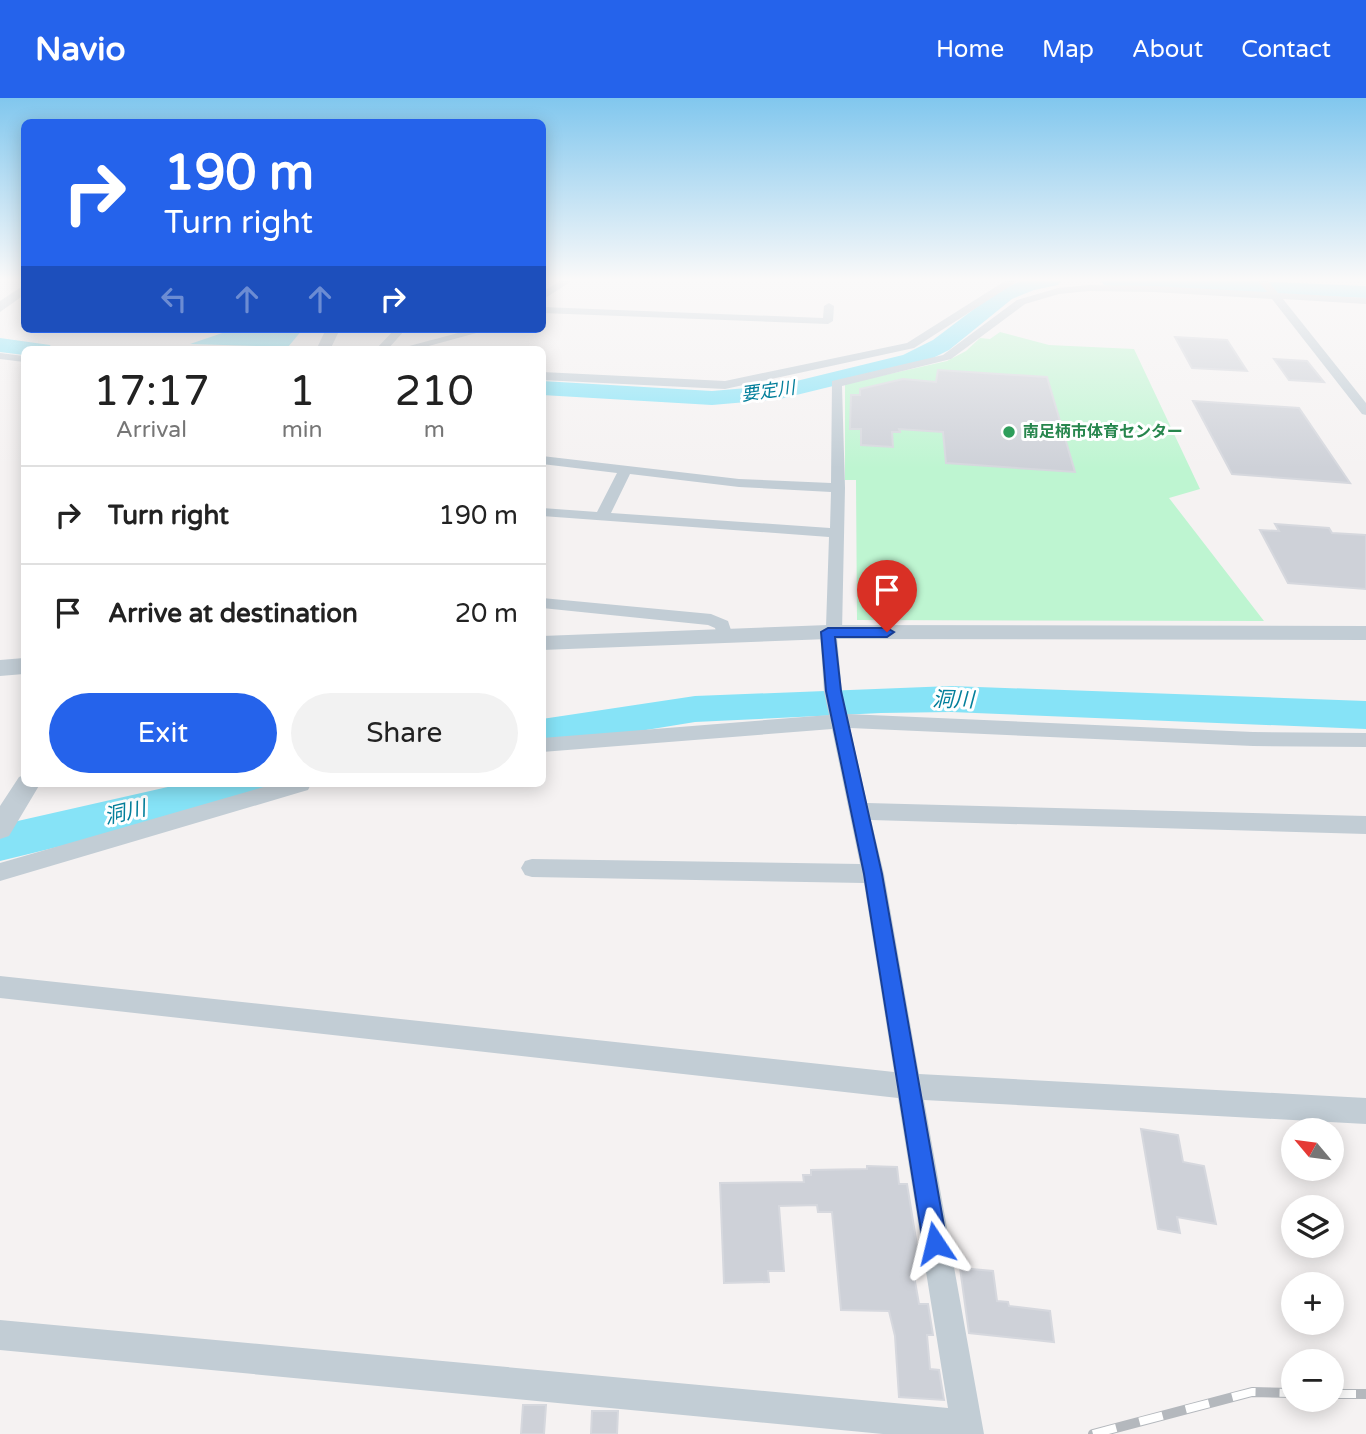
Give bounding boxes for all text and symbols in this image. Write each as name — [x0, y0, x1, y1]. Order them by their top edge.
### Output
text: Navio — [35, 30, 126, 69]
text: Home — [936, 35, 1004, 64]
text: Map — [1042, 35, 1094, 64]
text: About — [1132, 35, 1203, 64]
text: Contact — [1241, 35, 1331, 64]
text: 190 m — [164, 144, 314, 203]
icon: right — [49, 147, 140, 238]
text: Turn right — [164, 204, 313, 242]
icon: left — [155, 280, 193, 318]
icon: ahead — [228, 280, 266, 318]
icon: ahead — [301, 280, 339, 318]
icon: right — [374, 280, 412, 318]
text: 17:17 — [93, 366, 210, 417]
text: 1 — [289, 366, 315, 417]
text: 210 — [395, 366, 474, 417]
water label: 要定川 — [740, 376, 798, 406]
text: Arrival — [116, 416, 187, 444]
text: min — [282, 416, 323, 444]
text: m — [424, 416, 445, 444]
place label: 南足柄市体育センター — [1023, 422, 1183, 442]
marker: 南足柄市体育センター — [1001, 424, 1017, 440]
icon: right — [49, 496, 87, 534]
text: Turn right — [108, 500, 229, 531]
text: 190 m — [438, 500, 518, 531]
pin — [857, 560, 917, 632]
icon: arrive — [868, 571, 906, 609]
icon: arrive — [49, 594, 87, 632]
text: Arrive at destination — [108, 598, 358, 629]
text: 20 m — [455, 598, 518, 629]
water label: 洞川 — [932, 687, 976, 713]
button: Exit — [49, 693, 277, 773]
button: Share — [291, 693, 518, 773]
water label: 洞川 — [102, 796, 150, 830]
north arrow — [1281, 1118, 1344, 1181]
map controls — [1281, 1118, 1344, 1412]
button: layers — [1281, 1195, 1344, 1258]
position arrow — [898, 1206, 972, 1280]
button: + — [1281, 1272, 1344, 1335]
button: − — [1281, 1349, 1344, 1412]

